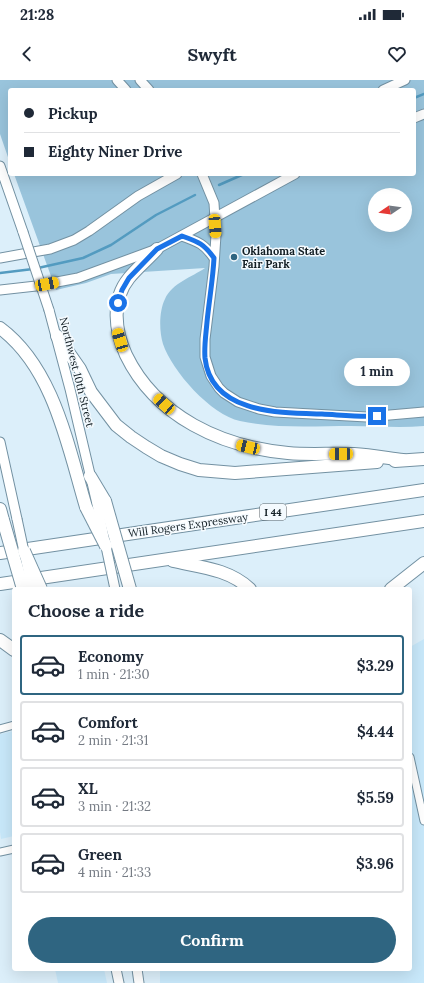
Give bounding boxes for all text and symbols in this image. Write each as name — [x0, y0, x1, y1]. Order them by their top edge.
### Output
text: 21:28 — [20, 5, 54, 24]
icon: back — [16, 43, 38, 65]
text: Swyft — [187, 43, 237, 66]
icon: heart — [386, 43, 408, 65]
text: Pickup — [48, 104, 97, 123]
text: Eighty Niner Drive — [48, 142, 182, 161]
north arrow — [368, 188, 412, 232]
map controls — [368, 188, 412, 232]
car — [208, 214, 222, 238]
place label: Oklahoma State Fair Park — [242, 244, 325, 271]
marker: Oklahoma State Fair Park — [229, 252, 239, 262]
car — [34, 276, 60, 292]
route start — [109, 294, 127, 312]
street label: Northwest 10th Street — [57, 315, 98, 429]
car — [111, 327, 129, 353]
callout: 1 min — [344, 358, 410, 386]
text: 1 min — [360, 363, 394, 380]
car — [151, 392, 177, 416]
route end — [368, 407, 386, 425]
car — [235, 438, 261, 456]
car — [329, 448, 353, 460]
road number: I 44 — [260, 504, 286, 520]
street label: Will Rogers Expressway — [127, 510, 249, 540]
text: Choose a ride — [28, 599, 144, 622]
icon: car — [30, 647, 66, 683]
text: Economy — [78, 647, 143, 666]
text: $3.29 — [357, 656, 394, 675]
text: 1 min · 21:30 — [78, 666, 150, 683]
icon: car — [30, 713, 66, 749]
text: Comfort — [78, 713, 138, 732]
text: $4.44 — [357, 722, 394, 741]
text: 2 min · 21:31 — [78, 732, 149, 749]
icon: car — [30, 779, 66, 815]
text: XL — [78, 779, 98, 798]
text: $5.59 — [357, 788, 394, 807]
text: 3 min · 21:32 — [78, 798, 151, 815]
icon: car — [30, 845, 66, 881]
text: Green — [78, 845, 122, 864]
text: $3.96 — [356, 854, 394, 873]
text: 4 min · 21:33 — [78, 864, 151, 881]
button: Confirm — [28, 917, 396, 963]

